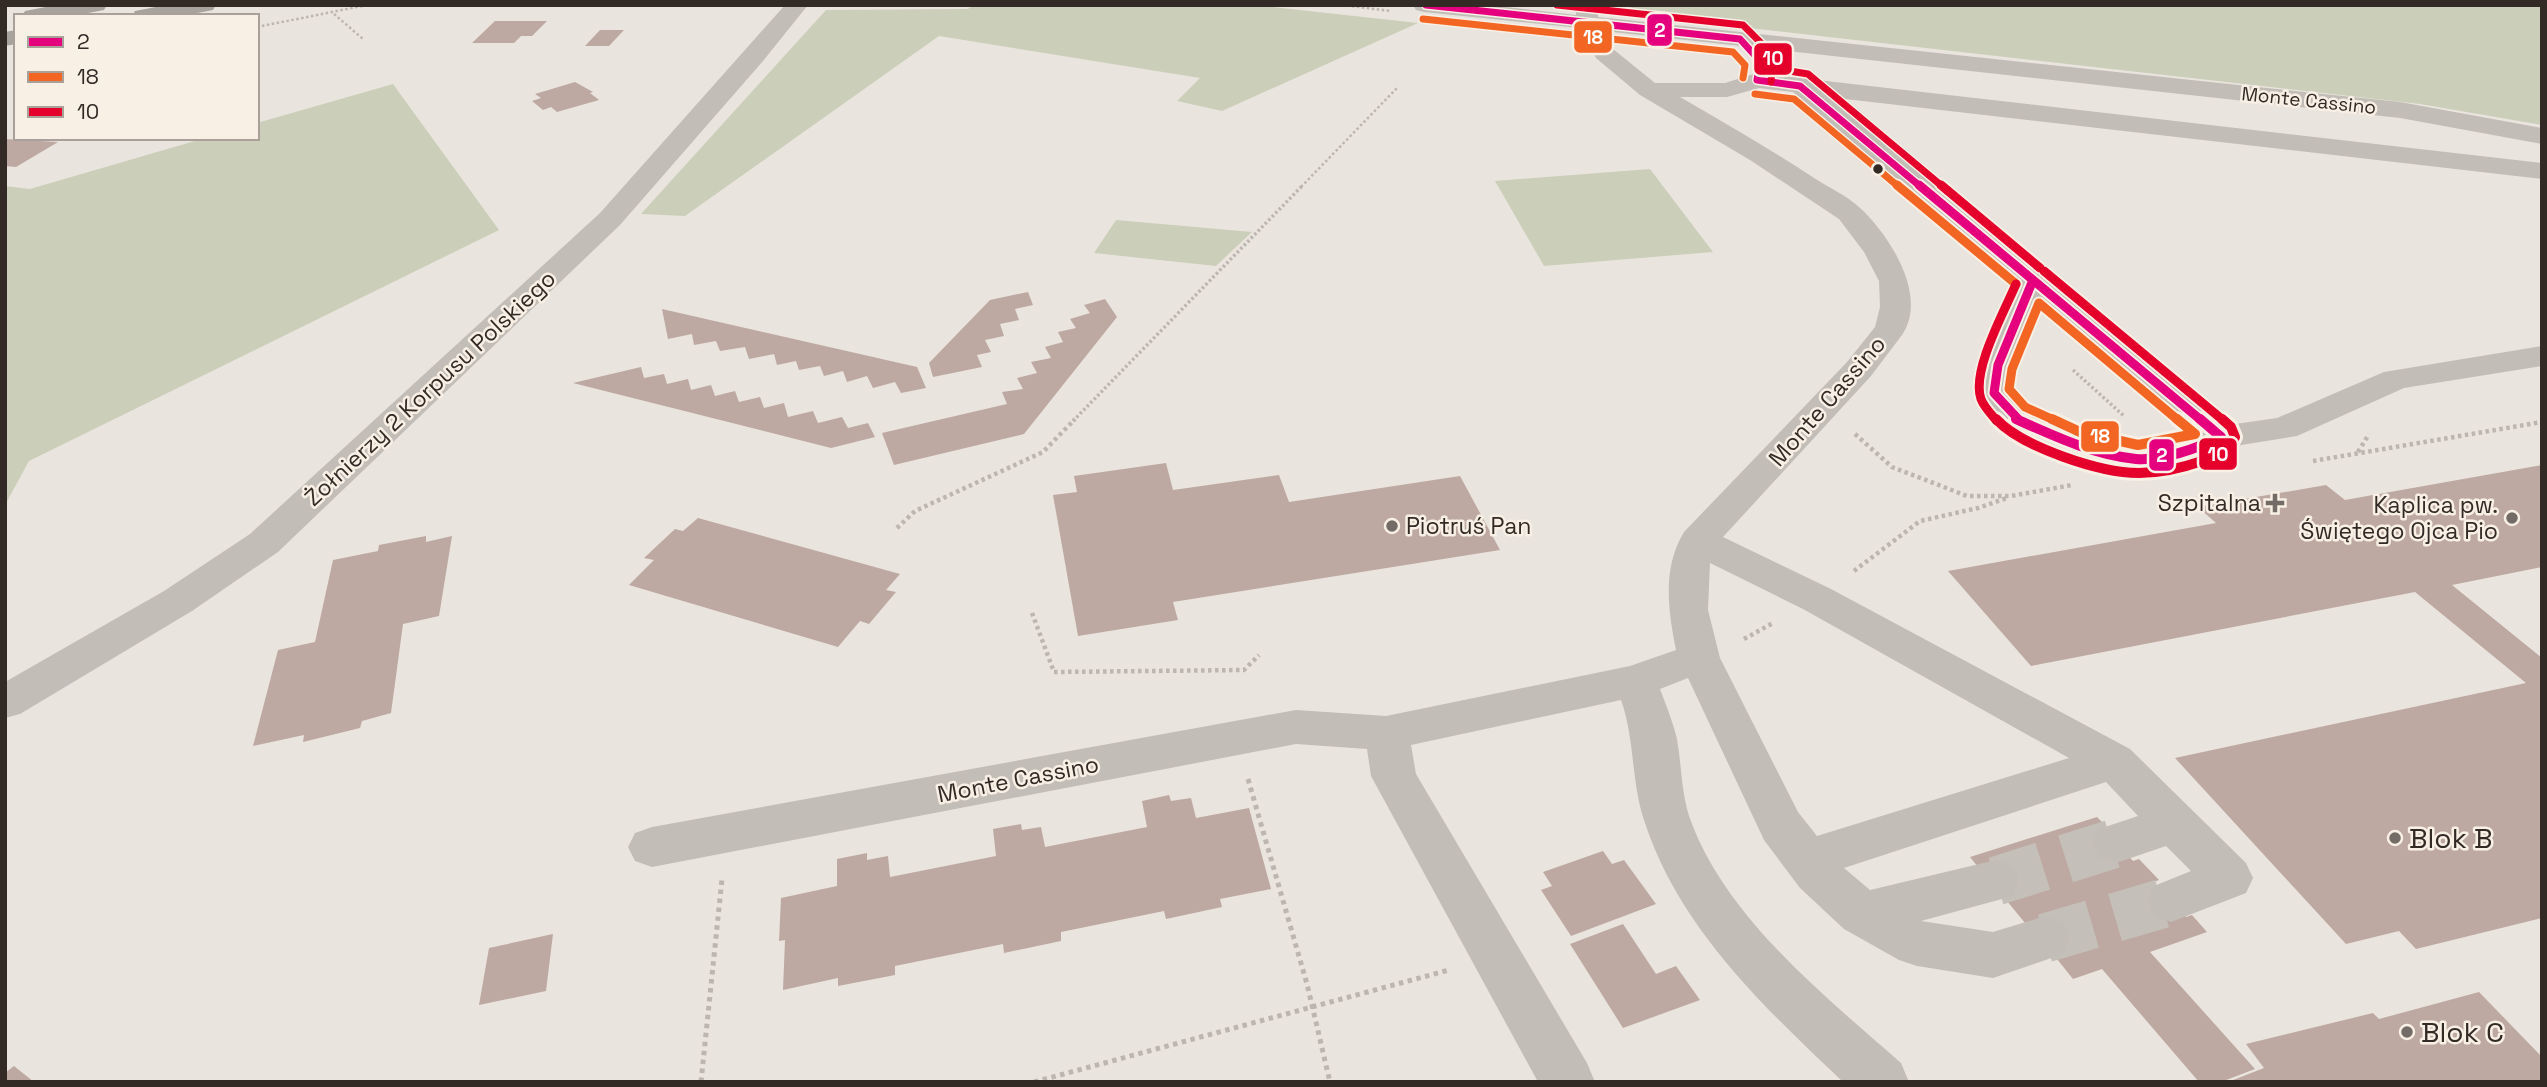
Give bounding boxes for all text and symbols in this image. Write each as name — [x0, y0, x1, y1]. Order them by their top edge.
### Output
line badge: 2 — [1646, 13, 1673, 47]
legend — [14, 14, 259, 140]
text: 2 — [1654, 18, 1666, 43]
line badge: 18 — [1573, 20, 1613, 54]
text: 18 — [1583, 25, 1603, 50]
text: 2 — [77, 28, 90, 55]
line badge: 10 — [1753, 42, 1793, 76]
text: 10 — [1763, 46, 1783, 71]
text: 18 — [77, 63, 99, 90]
street label: Monte Cassino — [2240, 81, 2377, 120]
text: 10 — [77, 98, 99, 125]
unlabelled marker — [1871, 162, 1885, 176]
street label: Żołnierzy 2 Korpusu Polskiego — [298, 264, 562, 512]
street label: Monte Cassino — [1762, 329, 1892, 473]
line badge: 18 — [2080, 420, 2120, 453]
text: 18 — [2090, 424, 2110, 449]
line badge: 10 — [2198, 437, 2238, 471]
line badge: 2 — [2148, 438, 2175, 472]
text: 10 — [2208, 442, 2228, 467]
text: 2 — [2156, 443, 2168, 468]
place label: Szpitalna — [2158, 488, 2261, 518]
place label: Kaplica pw. Świętego Ojca Pio — [2300, 490, 2498, 546]
marker: Szpitalna — [2267, 495, 2283, 511]
marker: Kaplica pw. Świętego Ojca Pio — [2504, 510, 2520, 526]
place label: Piotruś Pan — [1406, 511, 1531, 541]
marker: Piotruś Pan — [1384, 518, 1400, 534]
street label: Monte Cassino — [935, 749, 1101, 809]
place label: Blok B — [2409, 820, 2492, 856]
marker: Blok B — [2387, 830, 2403, 846]
place label: Blok C — [2421, 1014, 2504, 1050]
marker: Blok C — [2399, 1024, 2415, 1040]

